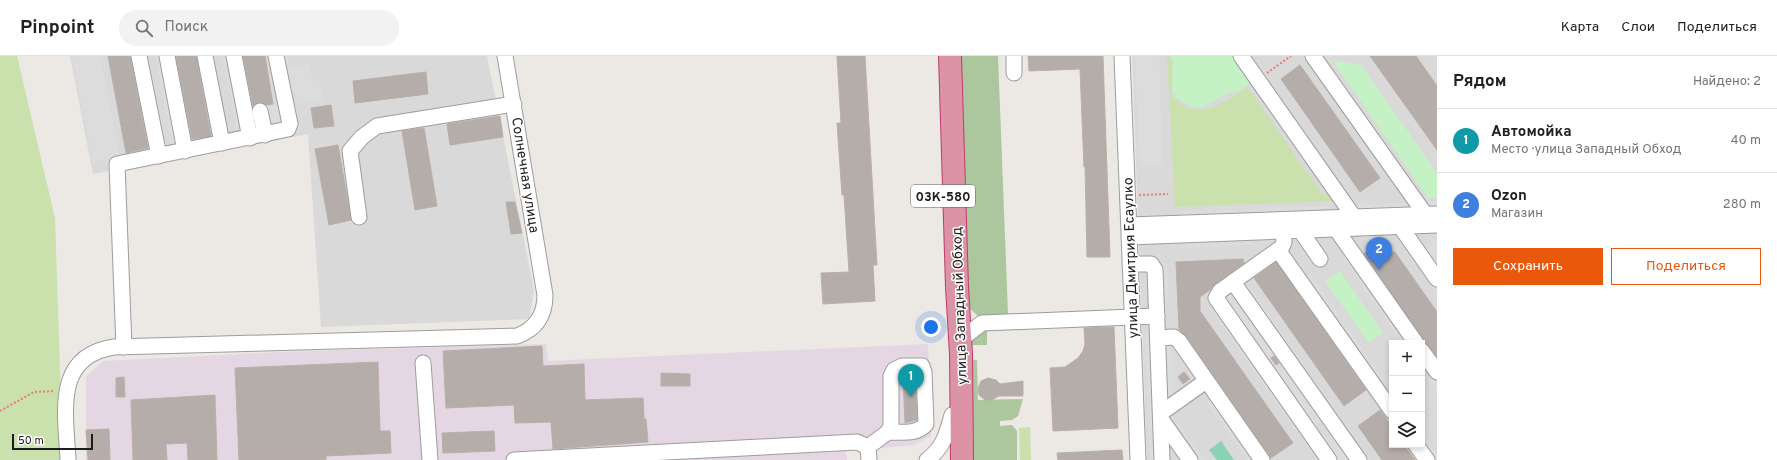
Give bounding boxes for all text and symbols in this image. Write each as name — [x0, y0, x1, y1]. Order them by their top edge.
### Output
search box — [119, 10, 399, 46]
text: Pinpoint — [20, 16, 95, 40]
icon: search — [133, 17, 155, 39]
text: Поиск — [165, 18, 208, 37]
text: Карта — [1561, 19, 1599, 36]
text: Слои — [1621, 19, 1655, 36]
text: Поделиться — [1677, 19, 1757, 36]
text: Рядом — [1453, 71, 1506, 93]
text: Найдено: 2 — [1693, 74, 1761, 90]
street label: Солнечная улица — [507, 116, 542, 234]
text: Автомойка — [1491, 123, 1572, 142]
text: 1 — [1463, 133, 1469, 149]
text: 40 m — [1731, 133, 1761, 149]
text: Место · улица Западный Обход — [1491, 142, 1681, 158]
street label: улица Дмитрия Есаулко — [1120, 177, 1143, 339]
road number: 03К-580 — [911, 185, 975, 207]
text: Ozon — [1491, 187, 1527, 206]
text: 2 — [1462, 197, 1470, 213]
text: 280 m — [1723, 197, 1761, 213]
text: Магазин — [1491, 206, 1543, 222]
street label: улица Западный Обход — [949, 227, 972, 385]
pin: 2 — [1366, 237, 1392, 270]
button: Сохранить — [1453, 248, 1603, 285]
button: Поделиться — [1611, 248, 1761, 285]
your location — [921, 317, 941, 337]
map controls — [1389, 340, 1425, 448]
button: + — [1389, 340, 1425, 376]
pin: 1 — [898, 364, 924, 397]
button: − — [1389, 376, 1425, 412]
button: layers — [1389, 412, 1425, 448]
scale bar — [12, 432, 93, 451]
text: 50 m — [18, 434, 44, 448]

